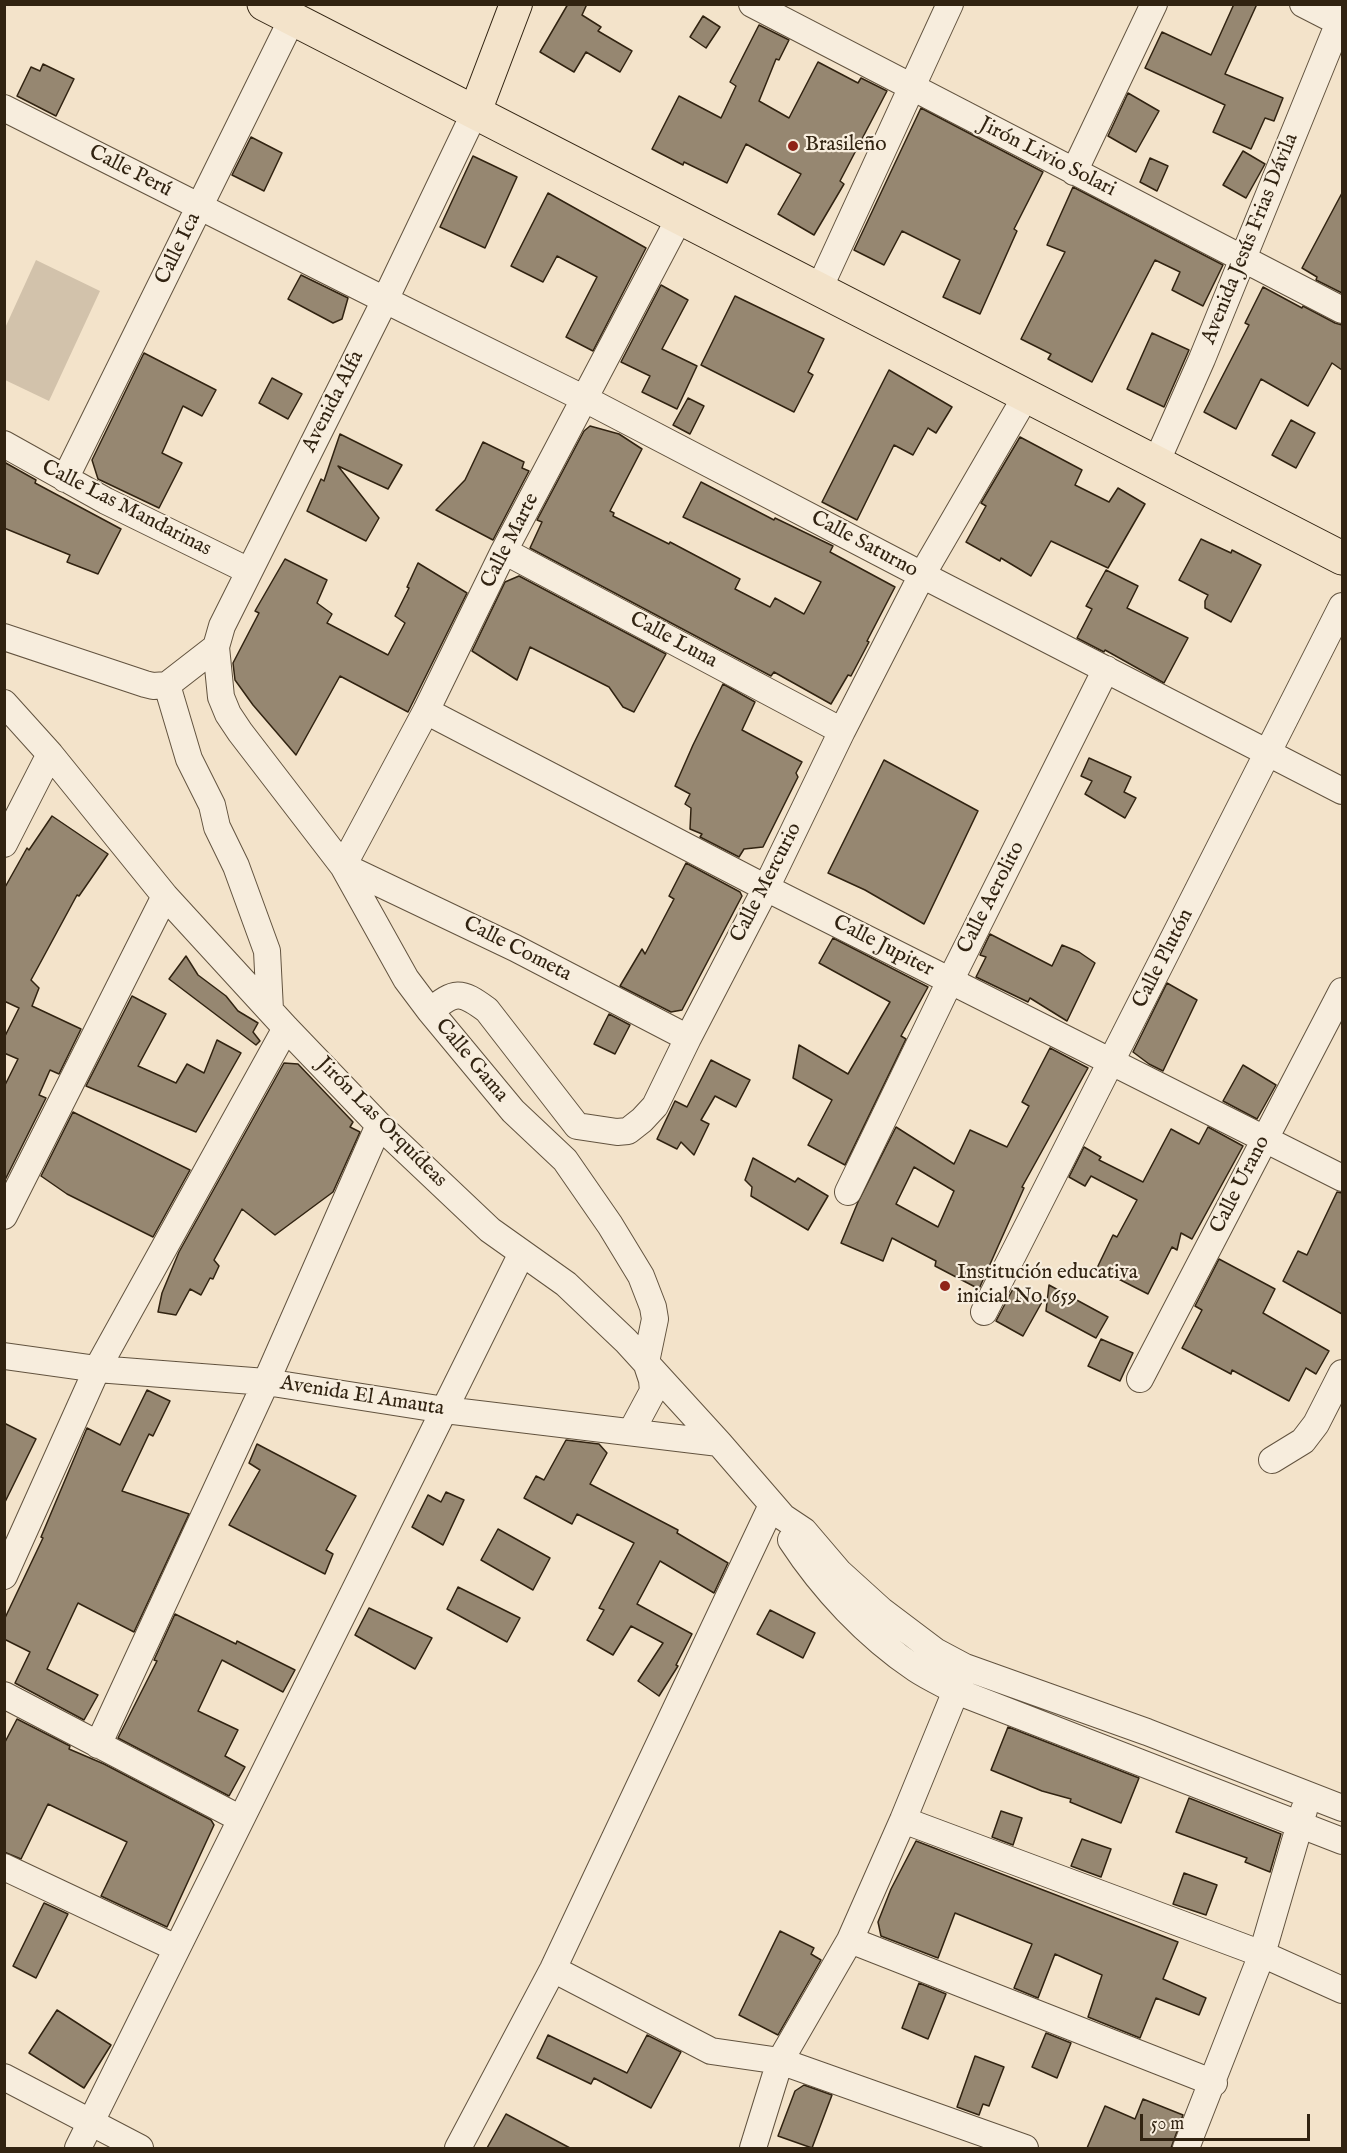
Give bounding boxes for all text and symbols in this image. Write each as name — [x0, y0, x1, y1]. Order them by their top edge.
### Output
street label: Jirón Livio Solari — [974, 113, 1120, 203]
street label: Avenida Jesús Frias Dávila — [1197, 130, 1305, 348]
place label: Brasileño — [805, 133, 886, 159]
marker: Brasileño — [786, 139, 800, 153]
street label: Calle Perú — [84, 140, 176, 204]
street label: Calle Ica — [151, 209, 207, 289]
street label: Avenida Alfa — [298, 347, 370, 457]
street label: Calle Las Mandarinas — [37, 455, 215, 563]
street label: Calle Marte — [476, 489, 546, 593]
street label: Calle Saturno — [806, 506, 922, 584]
street label: Calle Luna — [625, 607, 721, 675]
street label: Calle Mercurio — [726, 819, 808, 947]
street label: Calle Aerolito — [953, 838, 1031, 958]
street label: Calle Plutón — [1128, 905, 1200, 1013]
street label: Calle Jupiter — [828, 911, 938, 983]
street label: Calle Cometa — [459, 912, 575, 988]
street label: Calle Gama — [429, 1014, 513, 1108]
street label: Jirón Las Orquídeas — [311, 1053, 451, 1193]
street label: Calle Urano — [1206, 1132, 1276, 1238]
place label: Institución educativa inicial No. 659 — [957, 1261, 1138, 1311]
marker: Institución educativa inicial No. 659 — [938, 1279, 952, 1293]
street label: Avenida El Amauta — [278, 1372, 446, 1422]
scale bar — [1143, 2102, 1312, 2140]
text: 50 m — [1151, 2113, 1184, 2136]

